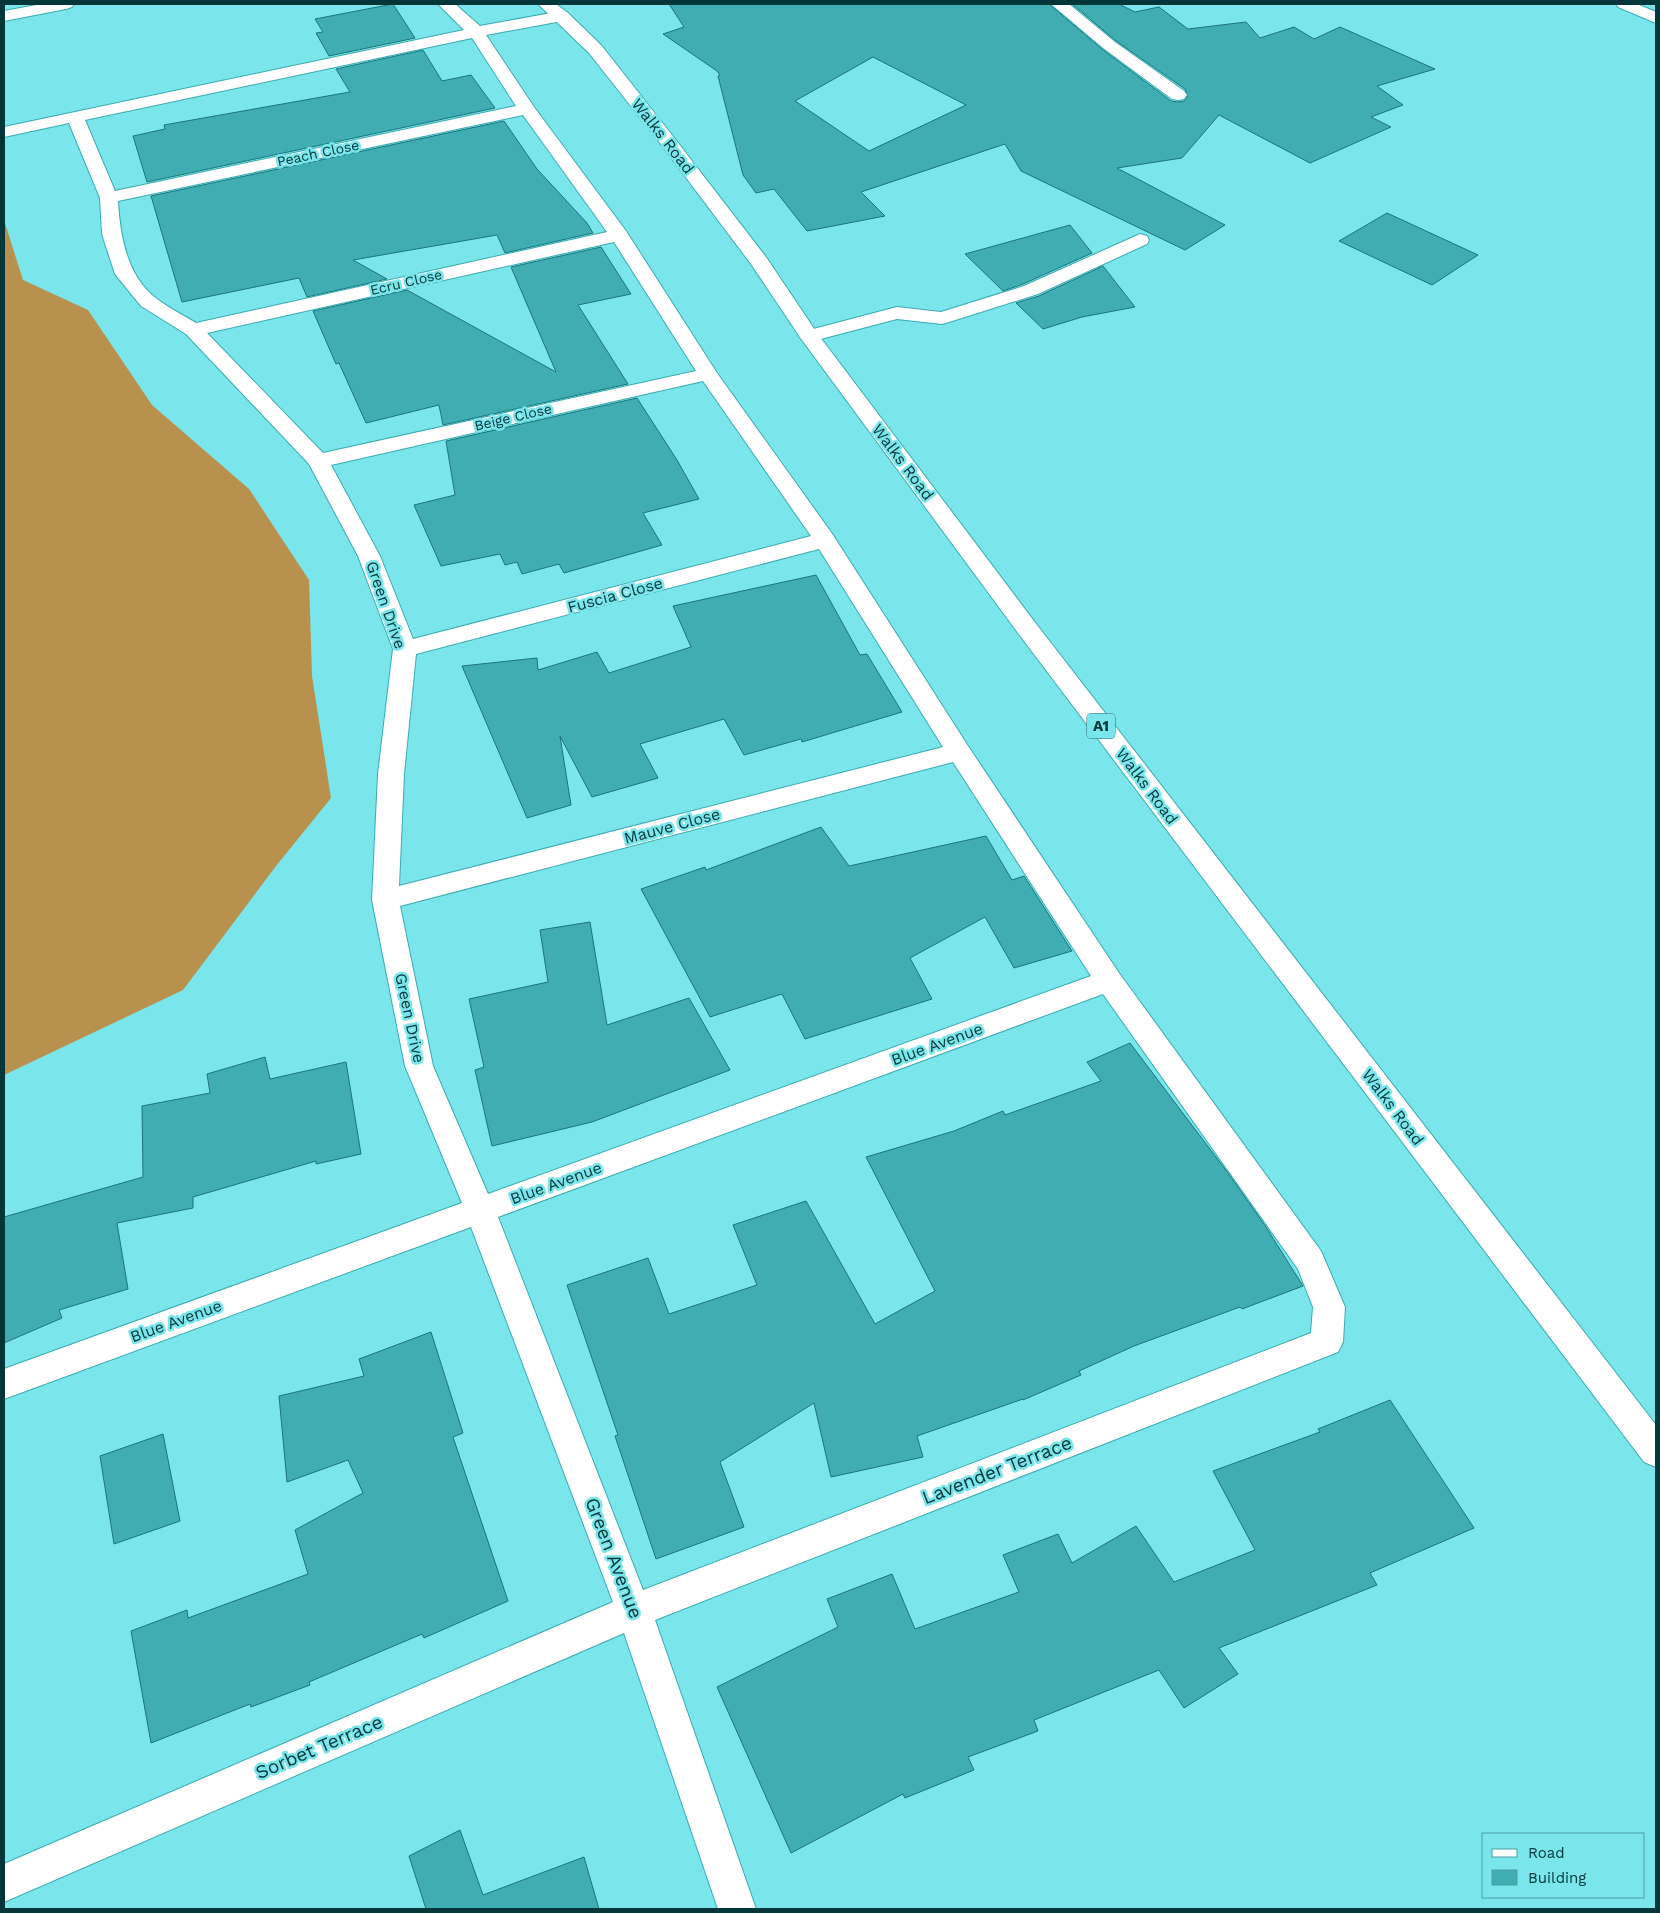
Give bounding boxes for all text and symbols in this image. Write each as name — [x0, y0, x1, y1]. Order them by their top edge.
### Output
street label: Walks Road — [628, 94, 698, 178]
street label: Peach Close — [276, 136, 360, 170]
street label: Ecru Close — [368, 266, 444, 298]
street label: Beige Close — [473, 400, 553, 434]
street label: Walks Road — [868, 420, 938, 504]
street label: Green Drive — [362, 559, 410, 651]
street label: Fuscia Close — [565, 573, 665, 617]
road number: A1 — [1087, 714, 1115, 738]
street label: Walks Road — [1112, 744, 1182, 828]
street label: Mauve Close — [622, 804, 722, 848]
street label: Green Drive — [391, 971, 429, 1065]
street label: Blue Avenue — [889, 1019, 985, 1069]
street label: Walks Road — [1358, 1065, 1428, 1149]
street label: Blue Avenue — [508, 1158, 604, 1208]
street label: Blue Avenue — [128, 1296, 224, 1346]
street label: Lavender Terrace — [919, 1431, 1075, 1509]
street label: Green Avenue — [580, 1494, 648, 1622]
street label: Sorbet Terrace — [252, 1710, 386, 1784]
legend — [1482, 1833, 1645, 1898]
text: Road — [1528, 1844, 1565, 1862]
text: Building — [1528, 1869, 1586, 1887]

